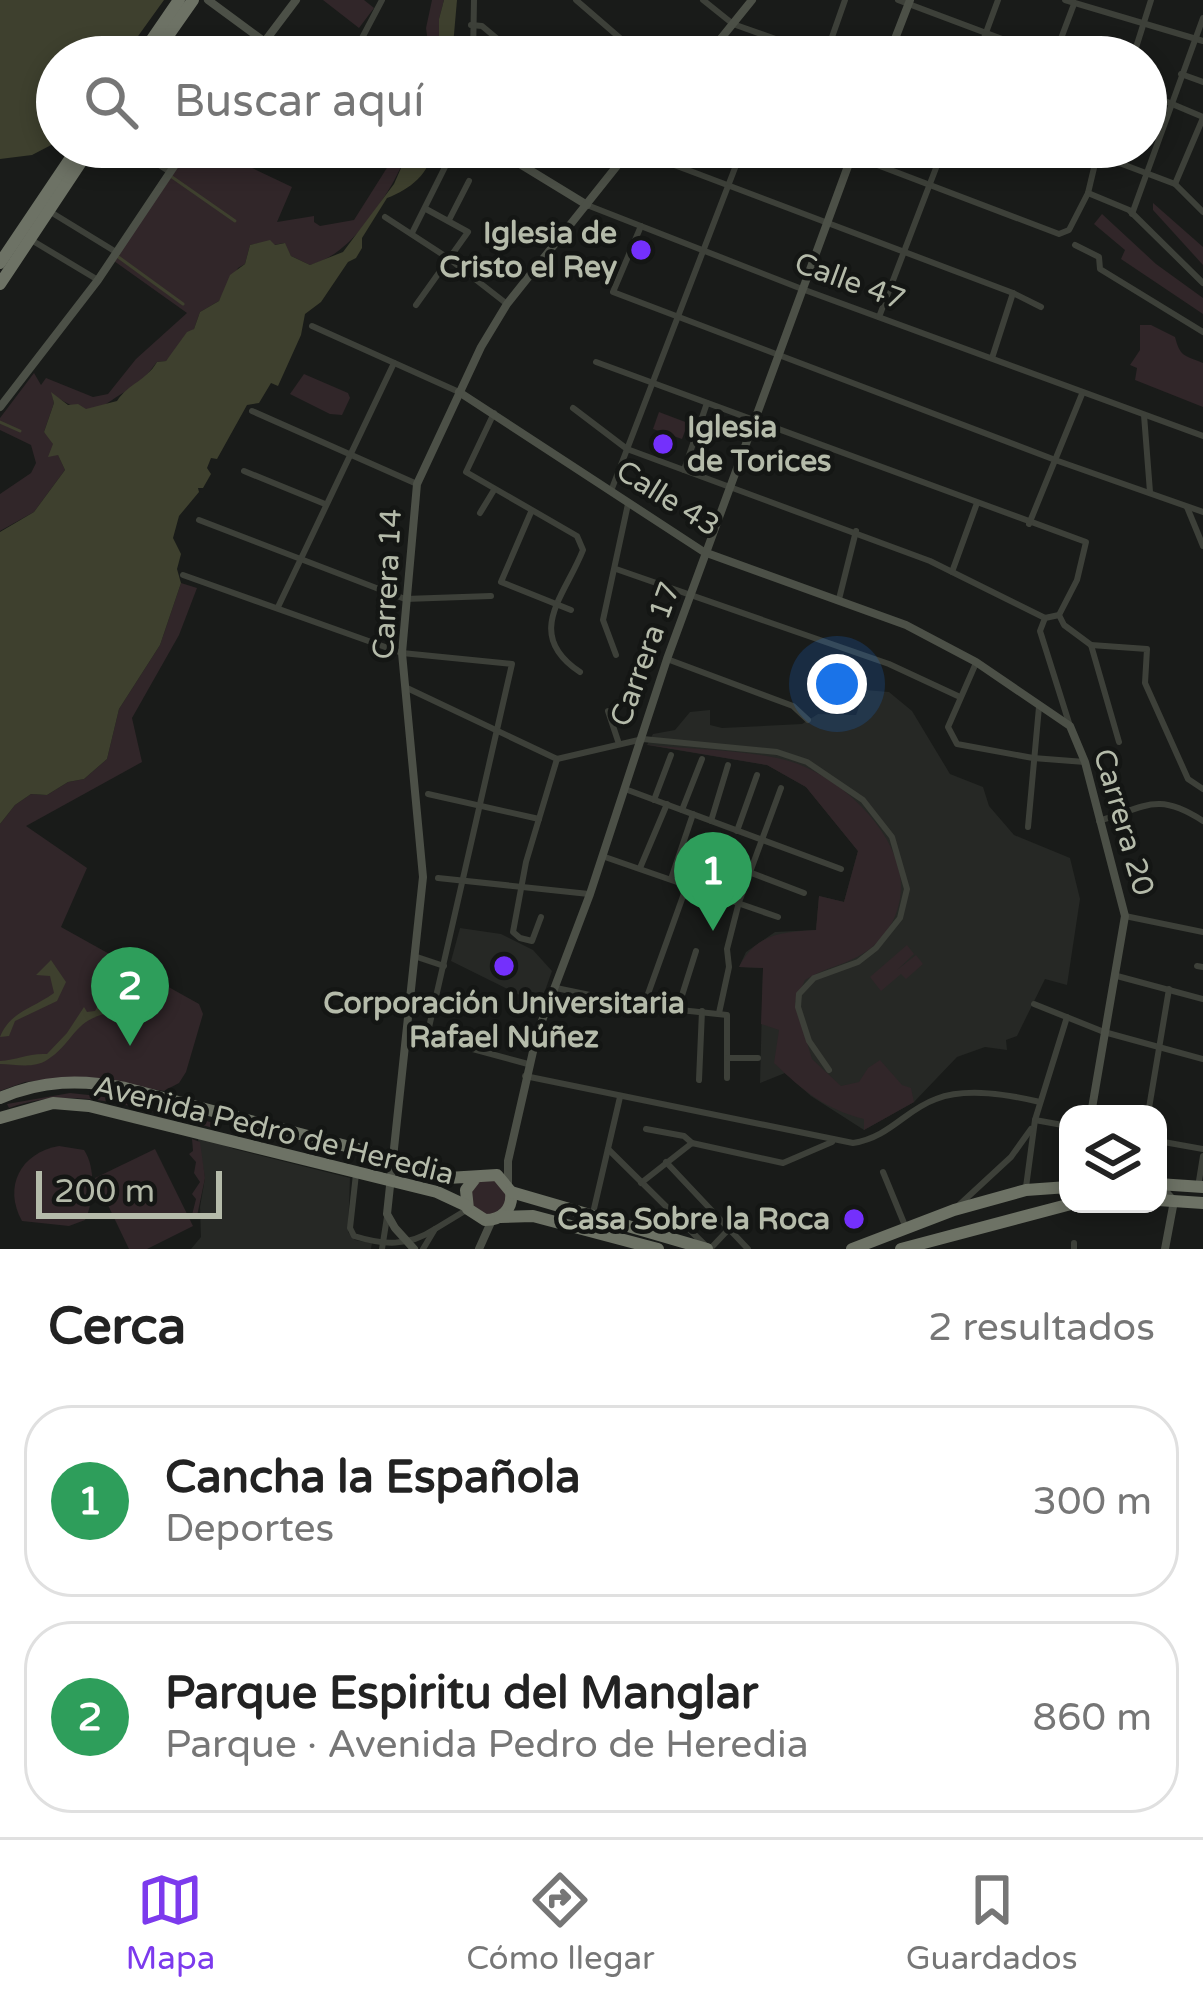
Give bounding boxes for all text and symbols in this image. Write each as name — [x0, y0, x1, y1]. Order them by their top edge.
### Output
search box — [36, 36, 1167, 168]
icon: search — [78, 69, 144, 135]
text: Buscar aquí — [174, 75, 424, 129]
place label: Iglesia de Cristo el Rey — [439, 215, 617, 286]
marker: Iglesia de Cristo el Rey — [628, 237, 654, 263]
street label: Calle 47 — [789, 244, 910, 319]
place label: Iglesia de Torices — [687, 409, 832, 480]
marker: Iglesia de Torices — [650, 431, 676, 457]
street label: Calle 43 — [609, 452, 726, 545]
street label: Carrera 14 — [365, 508, 410, 660]
street label: Carrera 17 — [602, 577, 689, 731]
your location — [807, 654, 867, 714]
street label: Carrera 20 — [1085, 744, 1162, 900]
pin: 1 — [674, 832, 752, 931]
pin: 2 — [91, 947, 169, 1046]
marker: Corporación Universitaria Rafael Núñez — [491, 953, 517, 979]
place label: Corporación Universitaria Rafael Núñez — [323, 985, 685, 1056]
street label: Avenida Pedro de Heredia — [90, 1068, 458, 1193]
map controls — [1059, 1105, 1167, 1213]
button: layers — [1059, 1105, 1167, 1213]
scale bar — [36, 1165, 222, 1218]
text: 200 m — [54, 1172, 155, 1211]
place label: Casa Sobre la Roca — [557, 1201, 830, 1238]
marker: Casa Sobre la Roca — [841, 1206, 867, 1232]
text: Cerca — [48, 1296, 186, 1358]
text: 2 resultados — [928, 1304, 1155, 1351]
text: Cancha la Española — [165, 1451, 581, 1505]
text: 1 — [78, 1478, 102, 1525]
text: 300 m — [1033, 1478, 1152, 1525]
text: Deportes — [165, 1505, 334, 1552]
text: Parque Espiritu del Manglar — [165, 1667, 758, 1721]
text: 2 — [78, 1694, 102, 1741]
text: 860 m — [1033, 1694, 1152, 1741]
text: Parque · Avenida Pedro de Heredia — [165, 1721, 809, 1768]
tab: Mapa — [125, 1867, 215, 1978]
tab: Cómo llegar — [466, 1867, 655, 1978]
tab: Guardados — [906, 1867, 1078, 1978]

